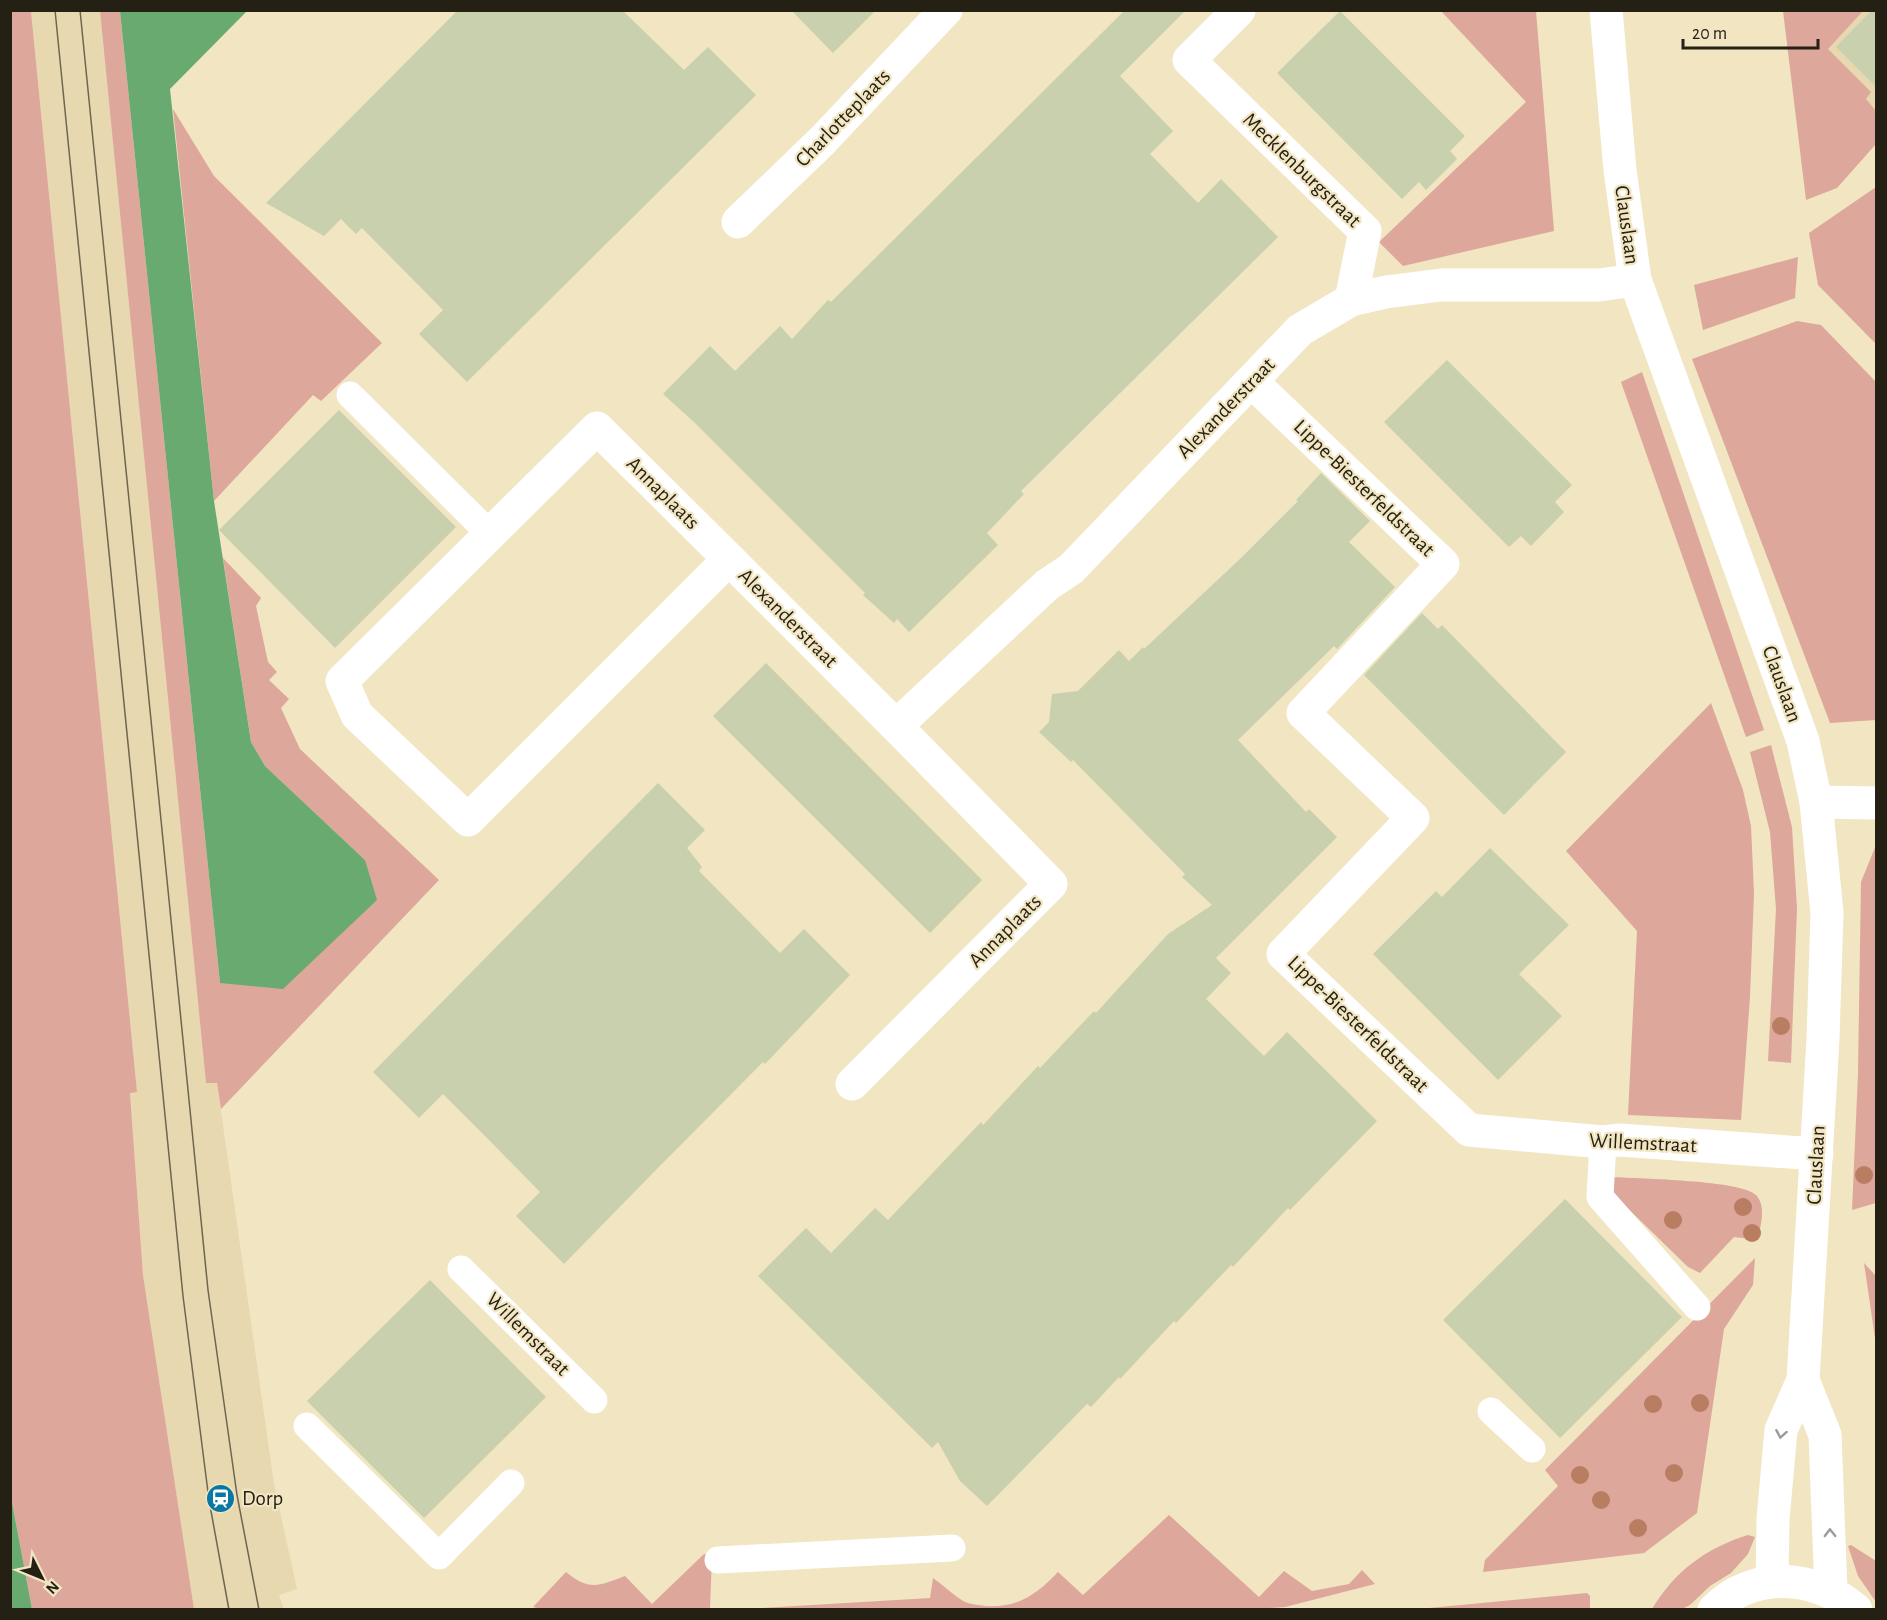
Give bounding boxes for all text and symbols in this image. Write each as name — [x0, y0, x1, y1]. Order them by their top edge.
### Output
scale bar — [1683, 12, 1818, 50]
text: 20 m — [1692, 25, 1727, 43]
street label: Charlotteplaats — [792, 65, 894, 171]
street label: Mecklenburgstraat — [1239, 109, 1365, 231]
street label: Clauslaan — [1611, 184, 1643, 266]
street label: Alexanderstraat — [1173, 354, 1279, 462]
street label: Lippe-Biesterfeldstraat — [1290, 416, 1438, 560]
street label: Annaplaats — [623, 453, 703, 533]
street label: Alexanderstraat — [734, 564, 842, 672]
street label: Clauslaan — [1759, 643, 1805, 725]
street label: Annaplaats — [965, 891, 1045, 971]
street label: Lippe-Biesterfeldstraat — [1284, 952, 1432, 1096]
street label: Clauslaan — [1803, 1125, 1829, 1205]
street label: Willemstraat — [1589, 1130, 1698, 1156]
street label: Willemstraat — [482, 1288, 574, 1380]
one-way arrow — [1776, 1429, 1788, 1439]
station icon: Dorp — [205, 1482, 237, 1514]
place label: Dorp — [242, 1488, 283, 1509]
one-way arrow — [1824, 1528, 1836, 1537]
north arrow — [12, 1548, 72, 1608]
text: N — [43, 1578, 62, 1597]

